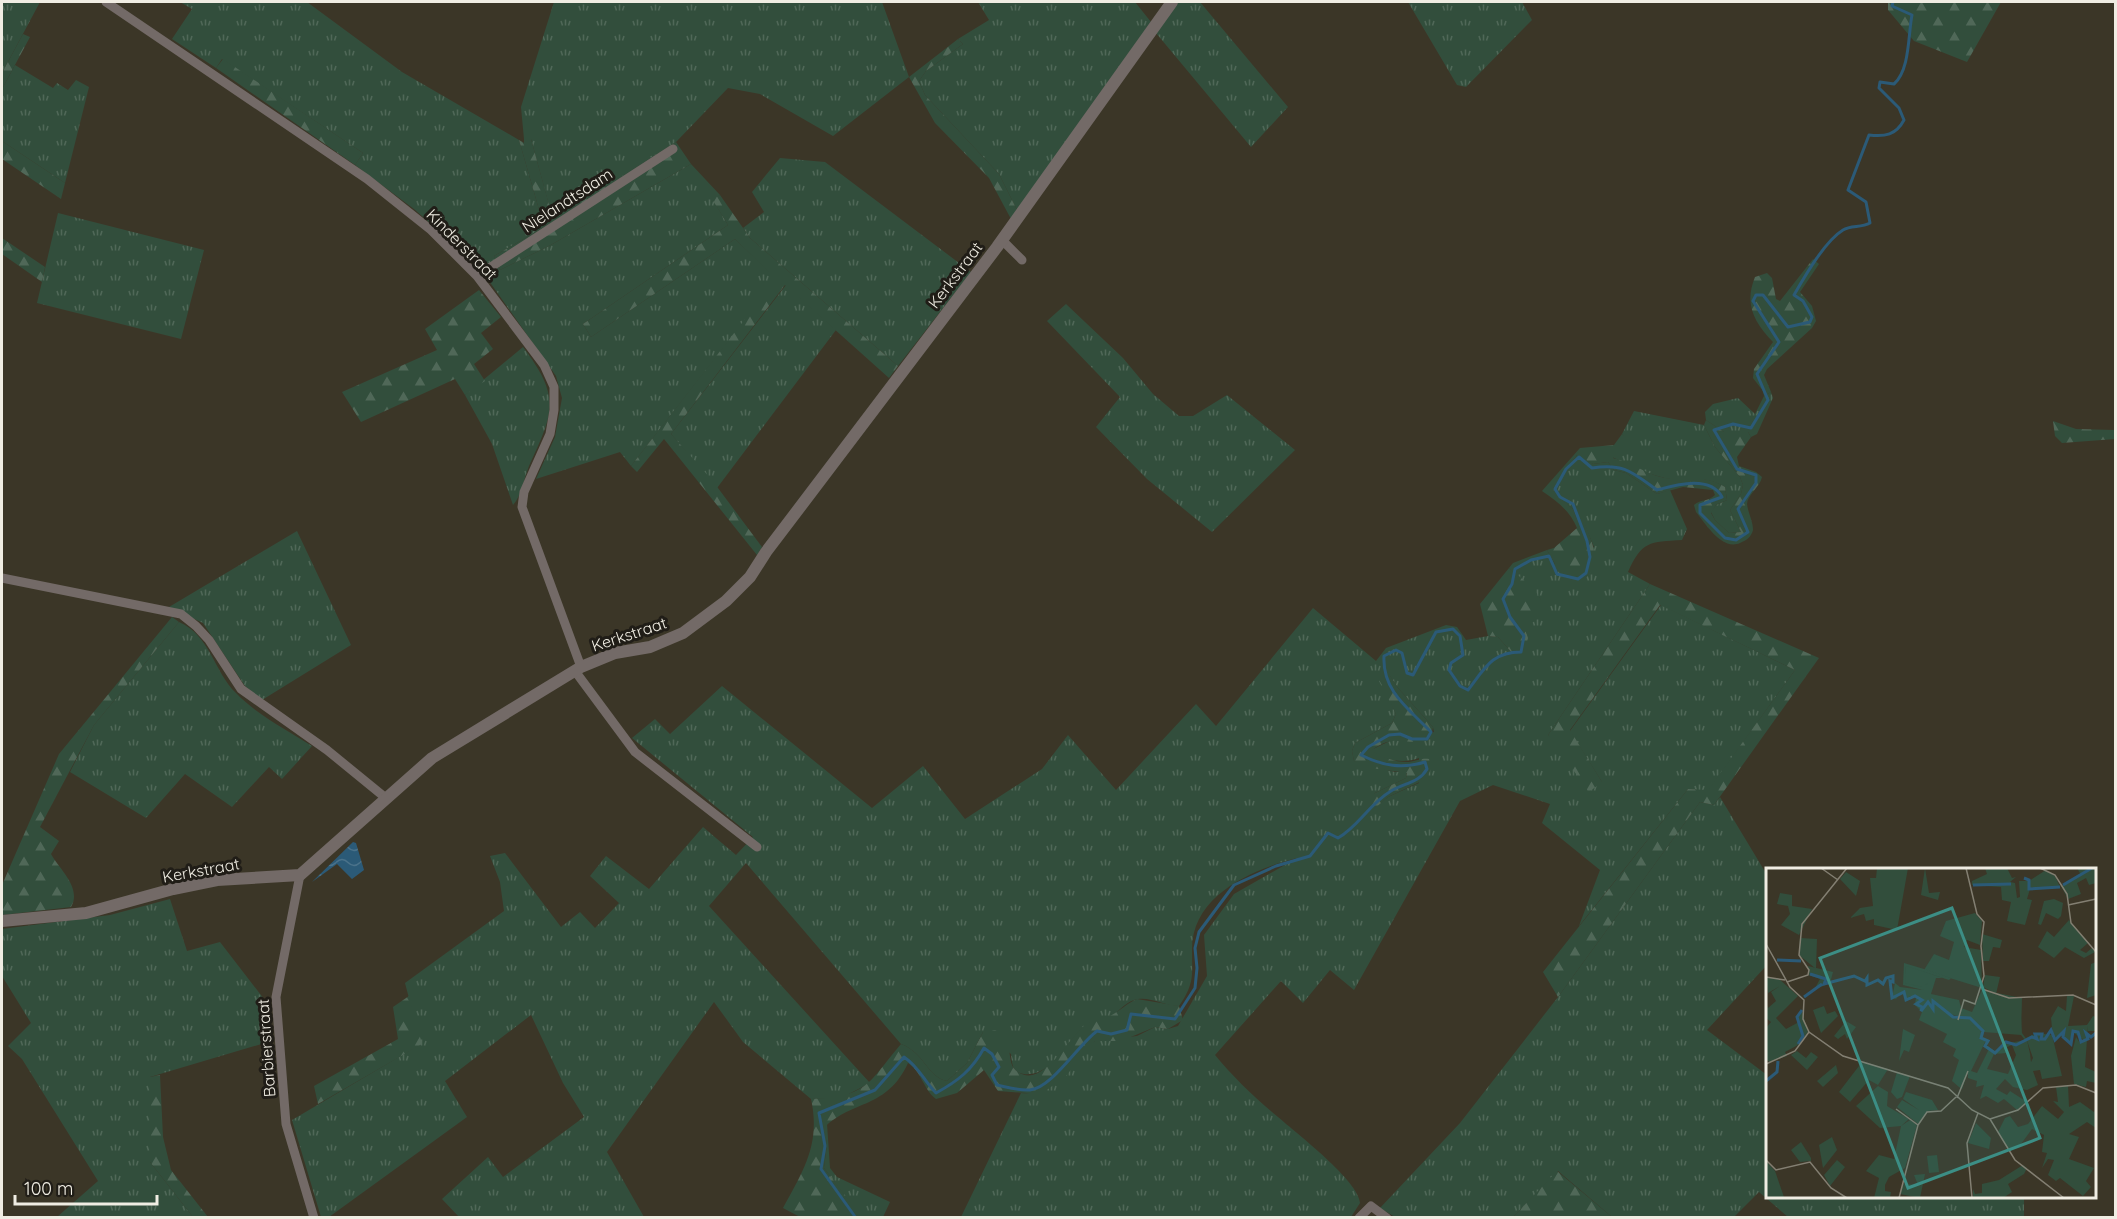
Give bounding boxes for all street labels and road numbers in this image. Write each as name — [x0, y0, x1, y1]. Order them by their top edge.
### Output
street label: Nielandtsdam — [518, 163, 616, 237]
street label: Kinderstraat — [422, 204, 502, 284]
street label: Kerkstraat — [924, 238, 986, 312]
street label: Kerkstraat — [589, 612, 669, 656]
street label: Kerkstraat — [161, 853, 241, 887]
street label: Barbierstraat — [253, 998, 279, 1098]

